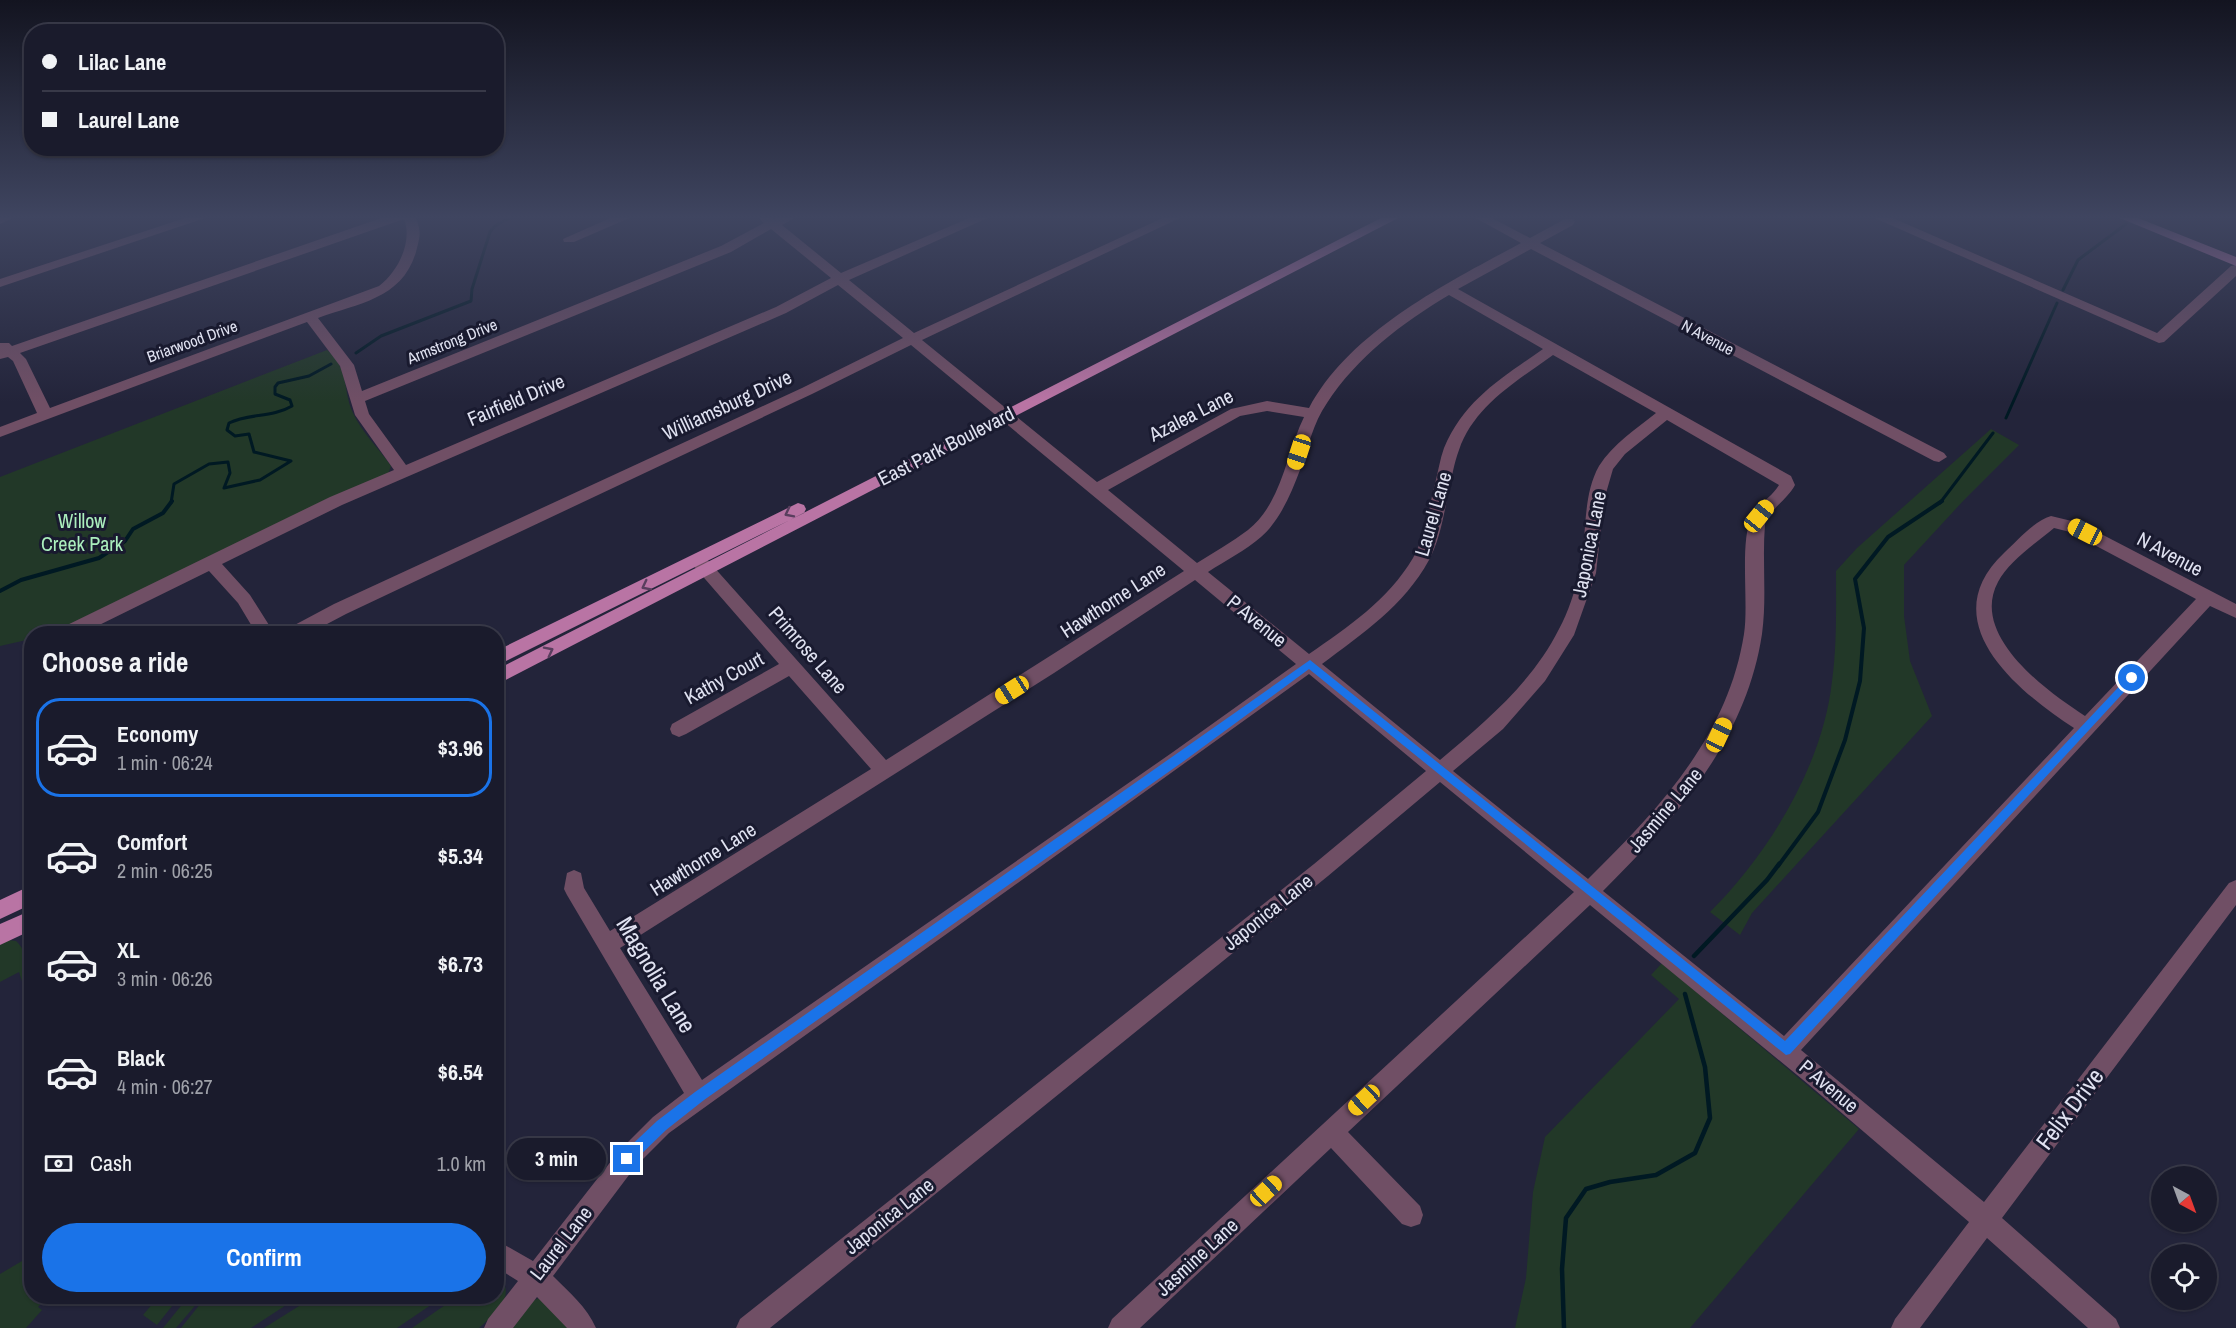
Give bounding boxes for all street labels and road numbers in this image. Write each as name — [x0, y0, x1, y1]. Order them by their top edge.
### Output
street label: Armstrong Drive — [403, 313, 500, 369]
street label: Briarwood Drive — [144, 314, 240, 368]
street label: N Avenue — [1678, 314, 1738, 360]
street label: Williamsburg Drive — [658, 363, 796, 446]
street label: Fairfield Drive — [463, 367, 569, 432]
street label: Azalea Lane — [1143, 382, 1238, 448]
street label: East Park Boulevard — [873, 400, 1019, 492]
street label: Laurel Lane — [1408, 469, 1457, 559]
street label: Japonica Lane — [1565, 489, 1612, 599]
street label: N Avenue — [2133, 525, 2208, 582]
street label: Hawthorne Lane — [1055, 555, 1171, 644]
street label: P Avenue — [1222, 588, 1293, 653]
street label: Primrose Lane — [763, 600, 854, 699]
street label: Kathy Court — [679, 645, 769, 710]
street label: Jasmine Lane — [1621, 762, 1708, 858]
street label: Hawthorne Lane — [645, 815, 761, 902]
street label: Japonica Lane — [1217, 867, 1318, 956]
street label: Magnolia Lane — [610, 910, 704, 1039]
street label: P Avenue — [1794, 1053, 1865, 1118]
street label: Felix Drive — [2028, 1061, 2110, 1156]
street label: Japonica Lane — [838, 1171, 939, 1260]
street label: Laurel Lane — [523, 1200, 598, 1285]
street label: Jasmine Lane — [1150, 1212, 1244, 1302]

